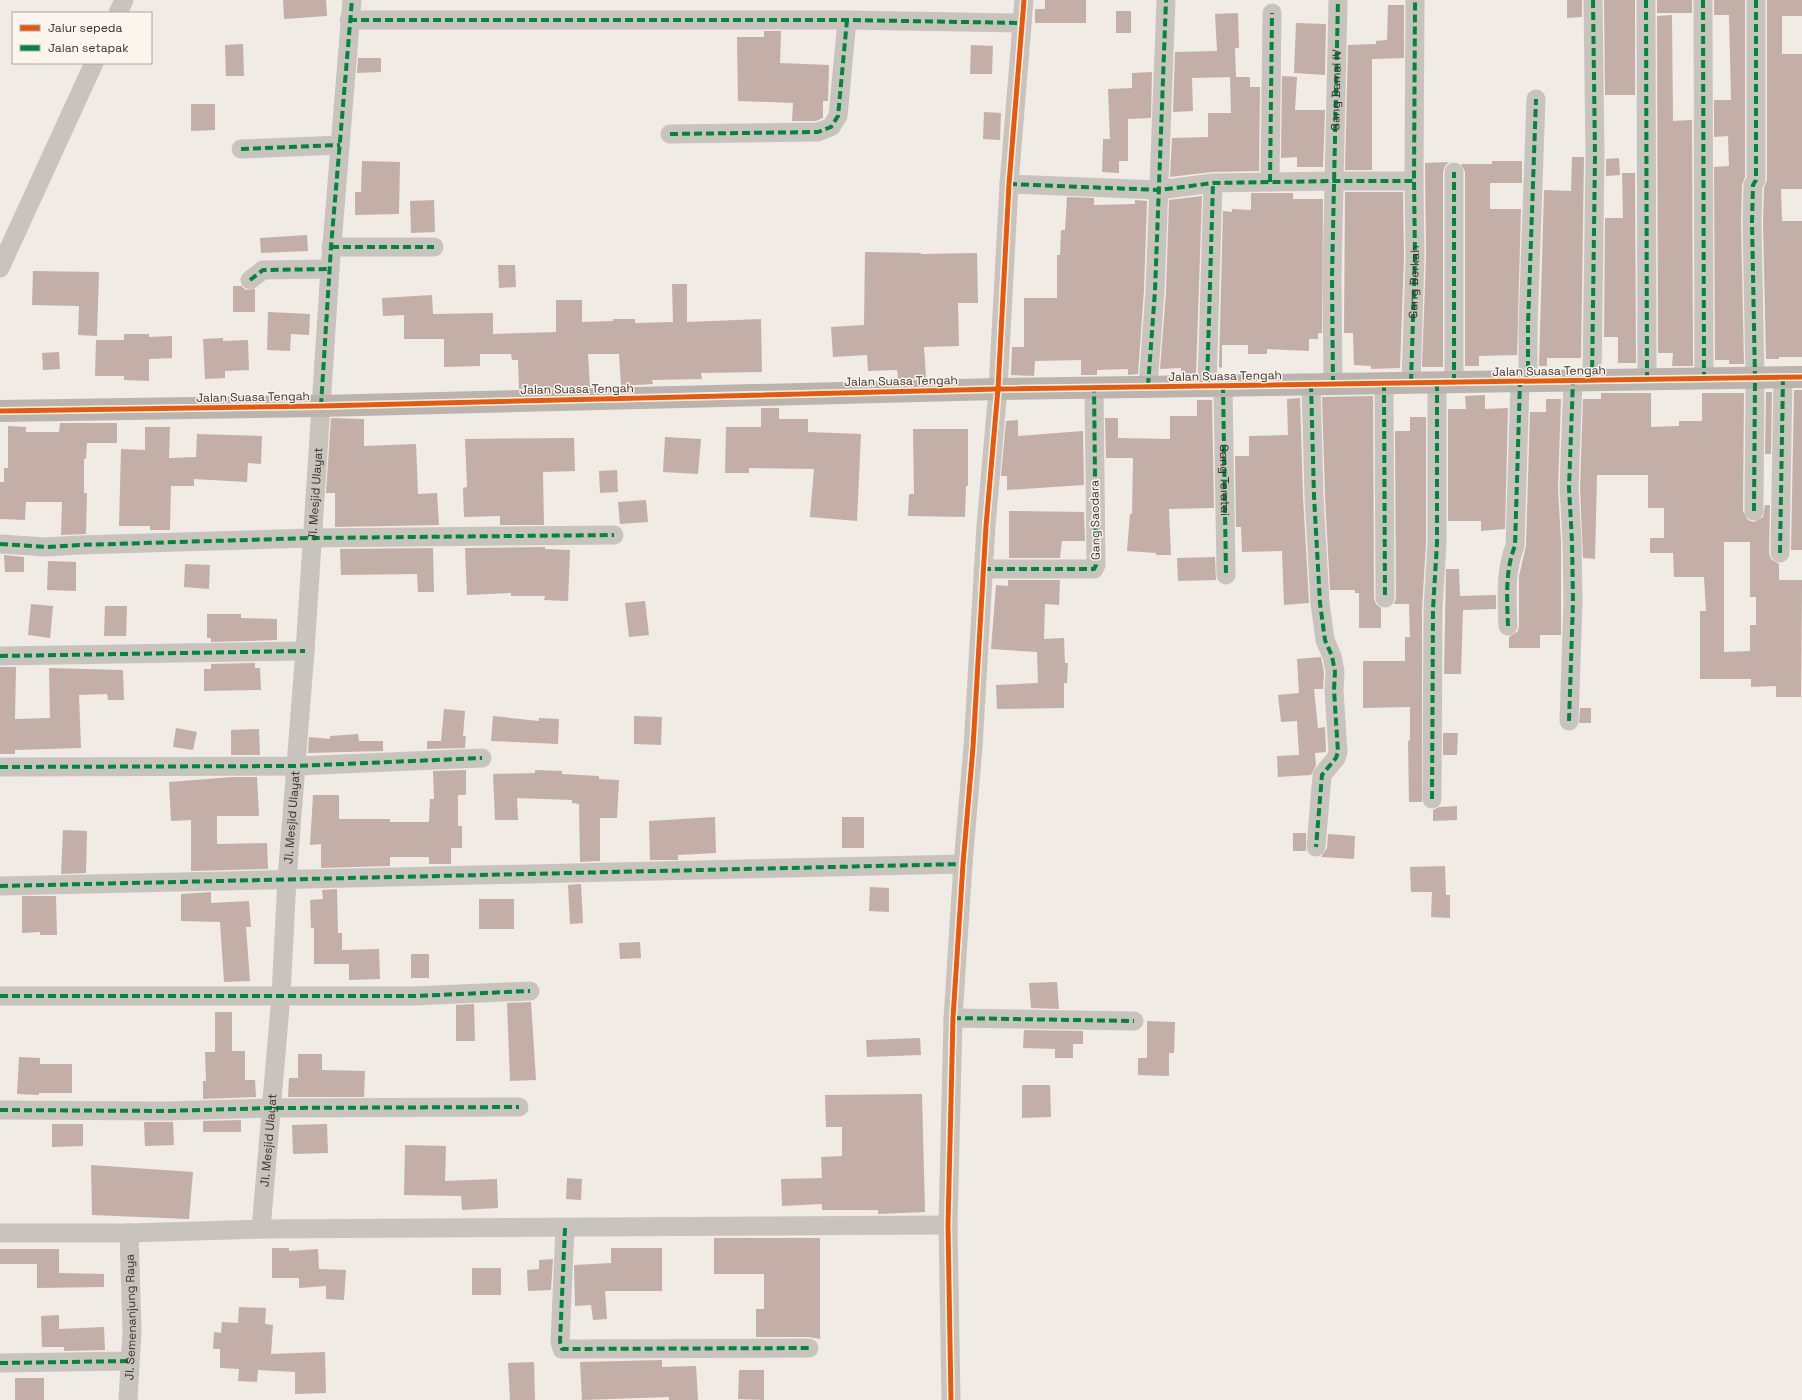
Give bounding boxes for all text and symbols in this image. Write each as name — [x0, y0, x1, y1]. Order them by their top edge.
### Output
legend — [12, 12, 152, 64]
text: Jalur sepeda — [48, 20, 123, 36]
text: Jalan setapak — [48, 40, 129, 56]
street label: Gang Damai IV — [1327, 49, 1345, 131]
street label: Gang Berkah — [1405, 245, 1423, 319]
street label: Jalan Suasa Tengah — [1492, 362, 1606, 380]
street label: Jalan Suasa Tengah — [1168, 367, 1282, 385]
street label: Jalan Suasa Tengah — [844, 372, 958, 390]
street label: Jalan Suasa Tengah — [520, 380, 634, 398]
street label: Jalan Suasa Tengah — [196, 388, 310, 406]
street label: Gang Teratai — [1216, 444, 1233, 516]
street label: Jl. Mesjid Ulayat — [304, 447, 326, 541]
street label: Gang Saodara — [1086, 480, 1104, 560]
street label: Jl. Mesjid Ulayat — [280, 770, 304, 864]
street label: Jl. Mesjid Ulayat — [257, 1093, 281, 1188]
street label: Jl. Semenanjung Raya — [121, 1254, 140, 1381]

